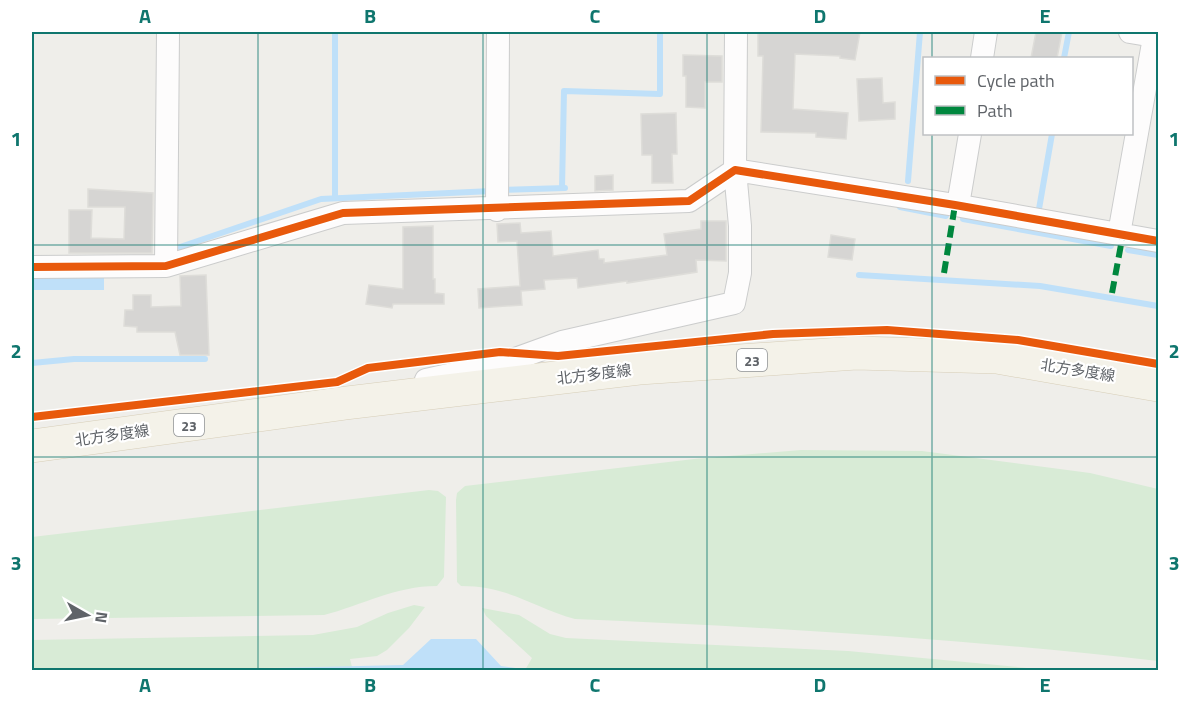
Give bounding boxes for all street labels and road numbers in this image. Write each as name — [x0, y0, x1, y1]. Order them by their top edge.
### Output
road number: 23 — [737, 349, 767, 371]
street label: 北方多度線 — [1039, 353, 1117, 387]
street label: 北方多度線 — [555, 358, 633, 390]
road number: 23 — [174, 414, 204, 436]
street label: 北方多度線 — [73, 418, 151, 452]

